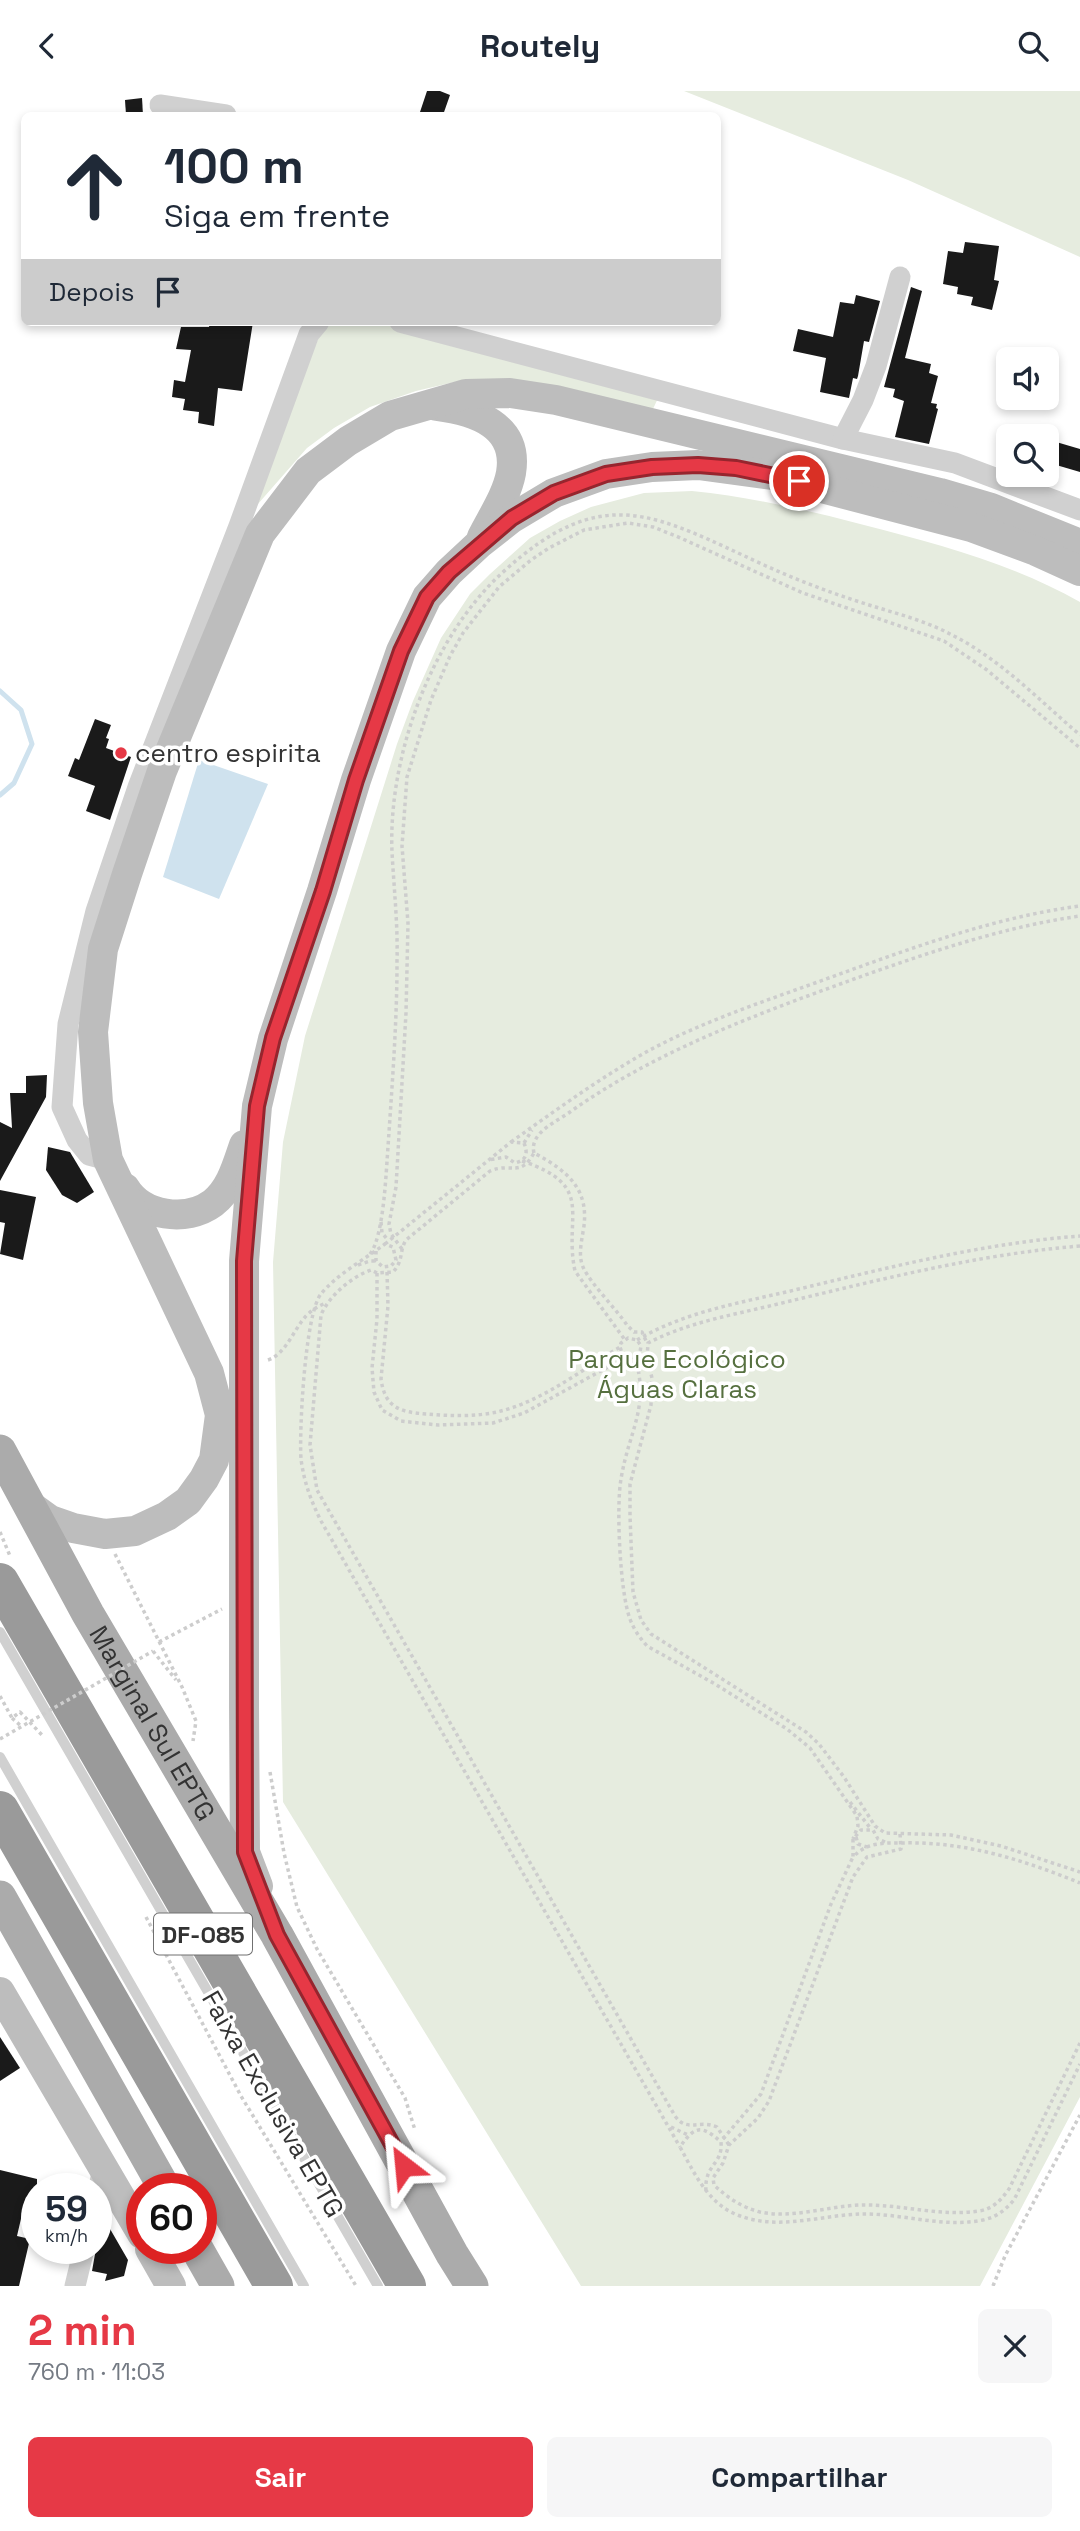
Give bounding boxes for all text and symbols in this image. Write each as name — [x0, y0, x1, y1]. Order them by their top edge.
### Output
text: Routely — [480, 26, 600, 66]
icon: back — [28, 27, 66, 65]
icon: search — [1014, 27, 1052, 65]
text: 100 m — [164, 135, 304, 197]
icon: ahead — [49, 140, 140, 231]
text: Siga em frente — [164, 196, 390, 236]
icon: arrive — [149, 273, 187, 311]
text: Depois — [49, 275, 135, 309]
map controls — [996, 347, 1059, 487]
button: sound — [996, 347, 1059, 410]
button: search — [996, 424, 1059, 487]
pin — [769, 451, 829, 511]
icon: arrive — [780, 462, 818, 500]
place label: centro espirita — [135, 736, 321, 770]
marker: centro espirita — [113, 745, 129, 761]
park label: Parque Ecológico Águas Claras — [568, 1342, 786, 1406]
street label: Marginal Sul EPTG — [82, 1620, 223, 1827]
road number: DF-085 — [154, 1913, 252, 1955]
street label: Faixa Exclusiva EPTG — [194, 1985, 352, 2223]
position arrow — [367, 2129, 441, 2203]
speed limit sign: 60 — [126, 2173, 217, 2264]
text: 59 — [45, 2187, 88, 2231]
text: km/h — [45, 2224, 88, 2247]
text: 2 min — [28, 2304, 137, 2357]
button: close — [978, 2309, 1052, 2383]
text: 760 m · 11:03 — [28, 2357, 165, 2387]
button: Sair — [28, 2437, 533, 2517]
button: Compartilhar — [547, 2437, 1052, 2517]

